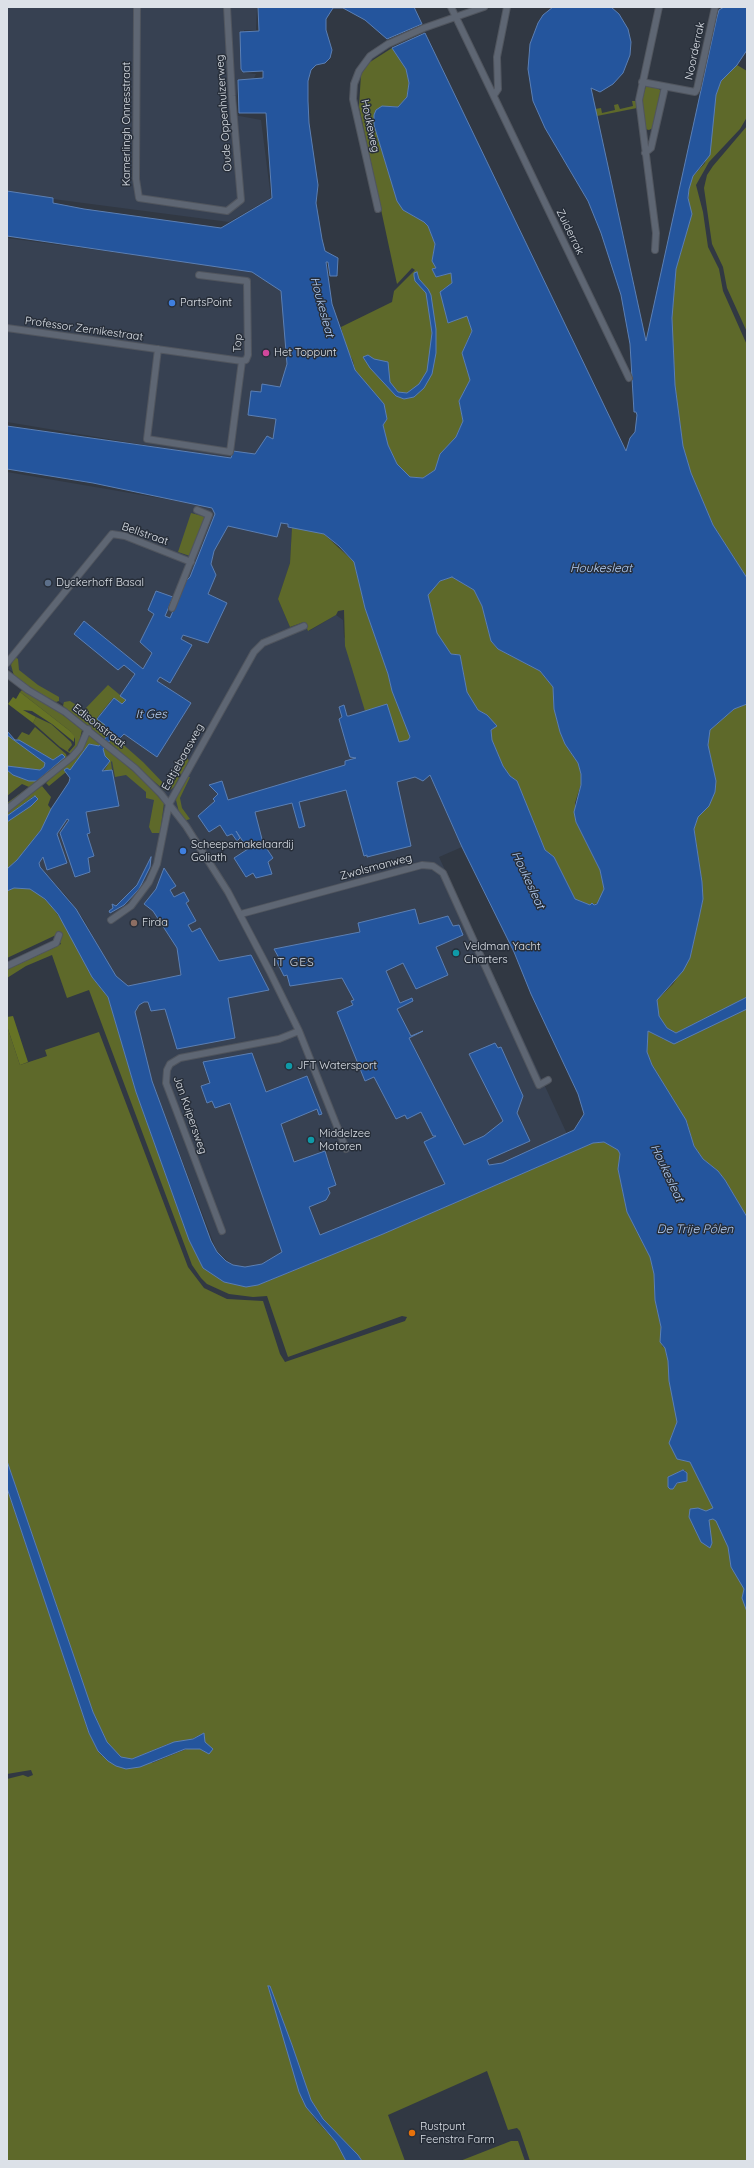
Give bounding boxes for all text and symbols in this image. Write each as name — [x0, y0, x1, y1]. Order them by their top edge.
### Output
street label: Noorderrak — [682, 21, 708, 81]
street label: Oude Oppenhuizerweg — [213, 54, 235, 172]
street label: Kamerlingh Onnesstraat — [120, 62, 134, 186]
street label: Houkeweg — [358, 98, 382, 154]
street label: Zuiderrak — [553, 207, 587, 257]
water label: Houkesleat — [307, 275, 337, 339]
place label: PartsPoint — [180, 296, 232, 310]
marker: PartsPoint — [167, 298, 177, 308]
street label: Professor Zernikestraat — [24, 314, 144, 344]
street label: Top — [231, 333, 245, 353]
place label: Het Toppunt — [274, 346, 337, 360]
marker: Het Toppunt — [261, 348, 271, 358]
street label: Bellstraat — [120, 520, 170, 548]
water label: Houkesleat — [570, 561, 632, 575]
place label: Dyckerhoff Basal — [56, 576, 144, 590]
marker: Dyckerhoff Basal — [43, 578, 53, 588]
street label: Edisonstraat — [70, 701, 128, 751]
water label: It Ges — [135, 707, 167, 721]
street label: Eeltjebaasweg — [159, 721, 207, 793]
place label: Scheepsmakelaardij Goliath — [191, 838, 294, 864]
marker: Scheepsmakelaardij Goliath — [178, 846, 188, 856]
water label: Houkesleat — [508, 849, 548, 911]
street label: Zwolsmanweg — [339, 851, 413, 883]
place label: Firda — [142, 916, 168, 930]
marker: Firda — [129, 918, 139, 928]
place label: Veldman Yacht Charters — [464, 940, 541, 966]
marker: Veldman Yacht Charters — [451, 948, 461, 958]
district label: IT GES — [273, 955, 315, 969]
place label: JFT Watersport — [297, 1059, 377, 1073]
marker: JFT Watersport — [284, 1061, 294, 1071]
street label: Jan Kuipersweg — [170, 1074, 210, 1156]
place label: Middelzee Motoren — [319, 1127, 370, 1153]
marker: Middelzee Motoren — [306, 1135, 316, 1145]
water label: Houkesleat — [647, 1142, 687, 1204]
water label: De Trije Pôlen — [657, 1222, 733, 1236]
place label: Rustpunt Feenstra Farm — [420, 2120, 494, 2146]
marker: Rustpunt Feenstra Farm — [407, 2128, 417, 2138]

